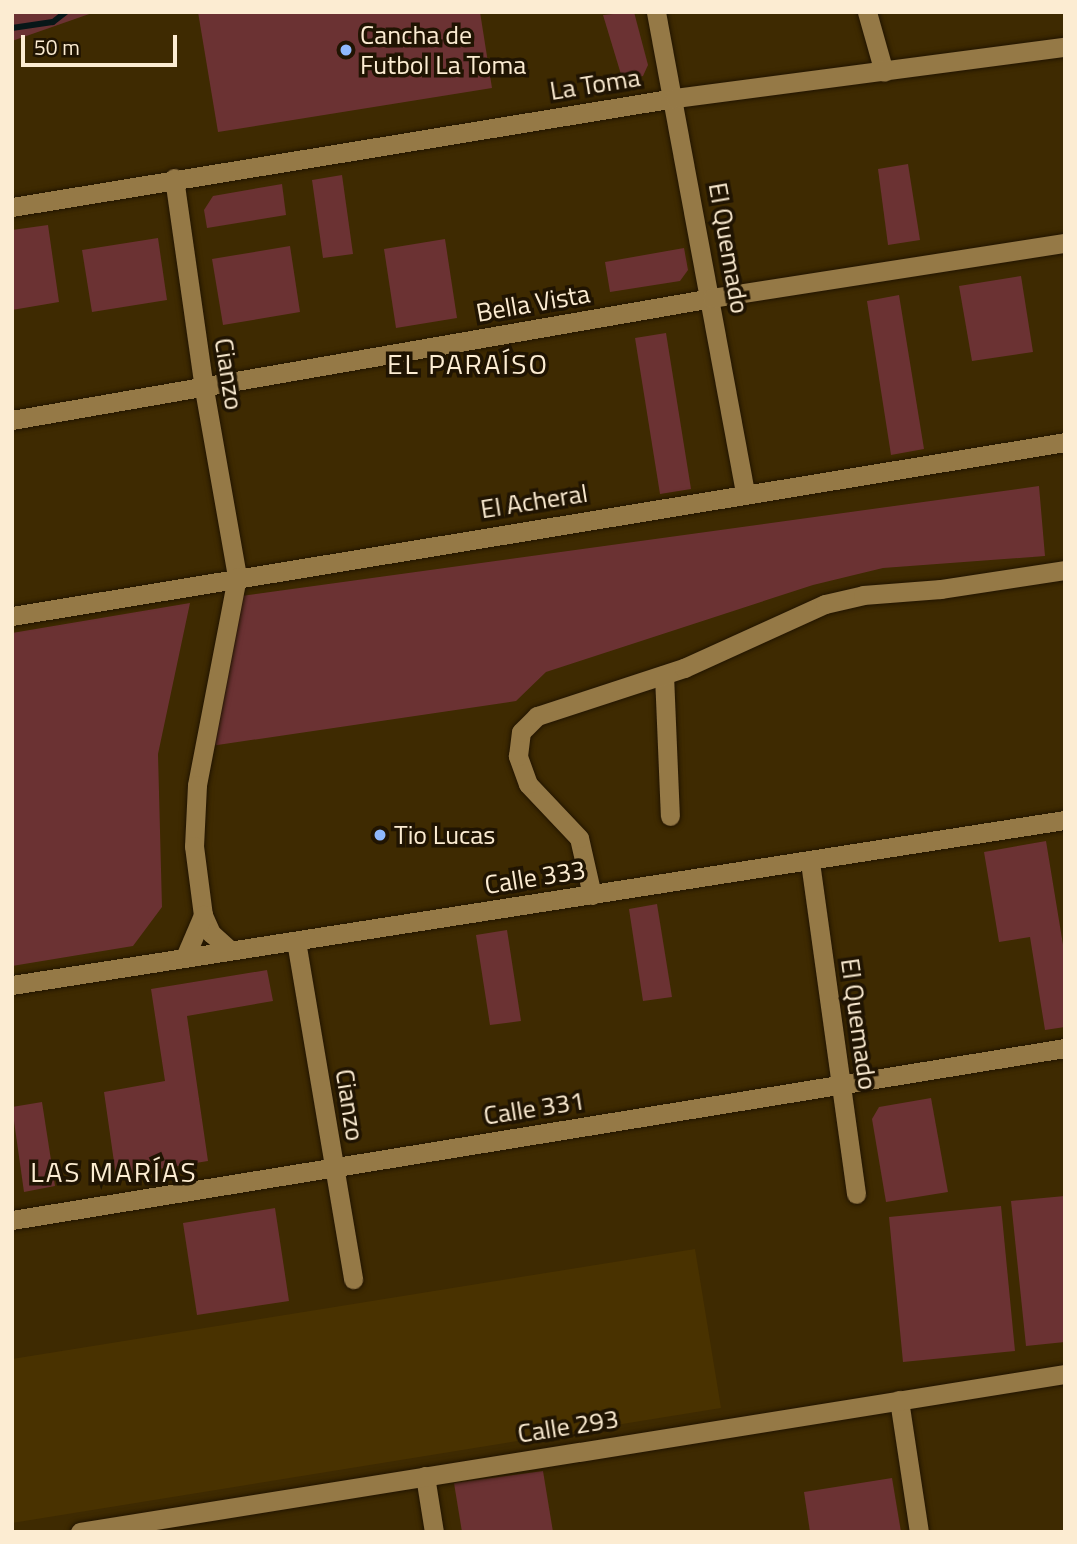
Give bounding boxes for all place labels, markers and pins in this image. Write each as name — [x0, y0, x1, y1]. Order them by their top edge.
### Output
place label: Cancha de Futbol La Toma — [360, 19, 526, 80]
marker: Cancha de Futbol La Toma — [338, 42, 354, 58]
place label: Tio Lucas — [394, 819, 495, 851]
marker: Tio Lucas — [372, 827, 388, 843]

